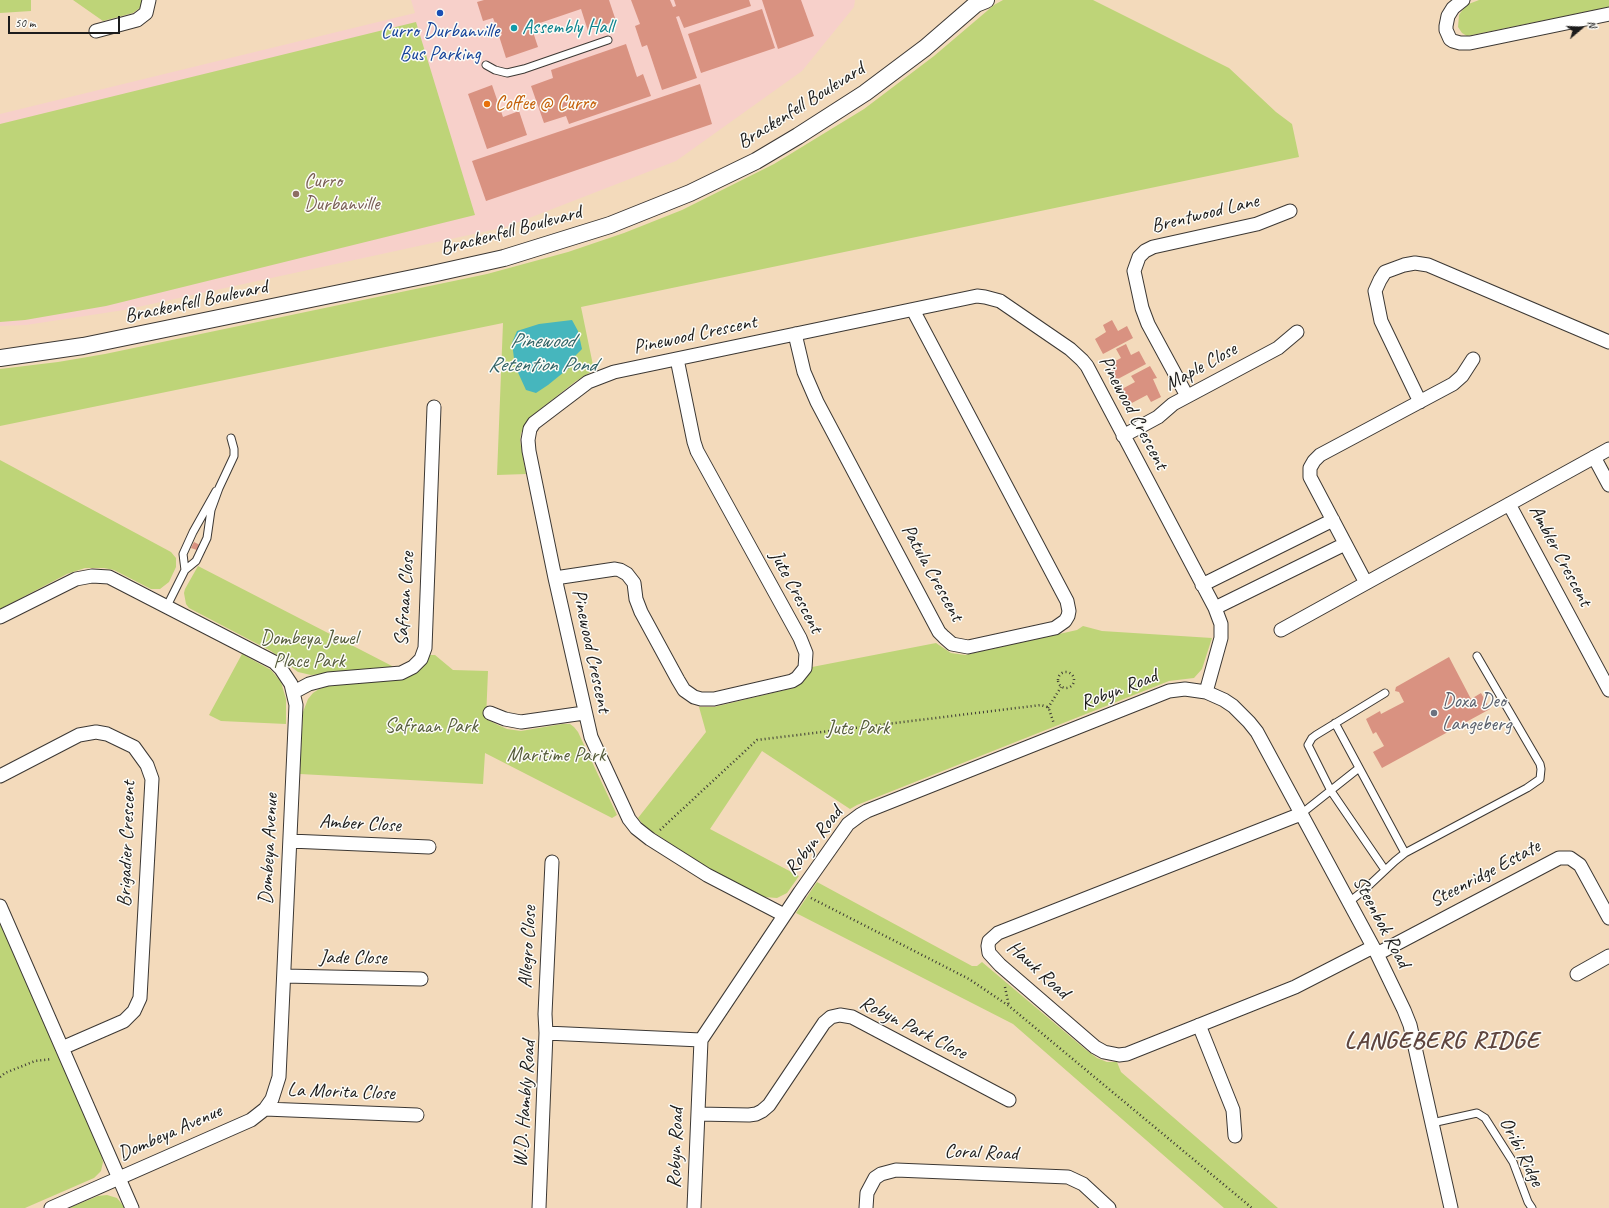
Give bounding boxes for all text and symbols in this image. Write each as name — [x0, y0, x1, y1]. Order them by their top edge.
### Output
scale bar — [10, 8, 122, 34]
marker: Curro Durbanville Bus Parking — [435, 8, 445, 18]
north arrow — [1561, 8, 1601, 48]
text: 50 m — [15, 15, 35, 31]
place label: Assembly Hall — [522, 16, 614, 40]
text: N — [1585, 19, 1600, 30]
place label: Curro Durbanville Bus Parking — [381, 20, 499, 67]
marker: Assembly Hall — [509, 23, 519, 33]
street label: Brackenfell Boulevard — [733, 57, 869, 155]
place label: Coffee @ Curro — [495, 92, 595, 116]
marker: Coffee @ Curro — [482, 99, 492, 109]
place label: Curro Durbanville — [304, 170, 379, 217]
marker: Curro Durbanville — [291, 189, 301, 199]
street label: Brentwood Lane — [1149, 189, 1261, 239]
street label: Brackenfell Boulevard — [438, 201, 584, 261]
street label: Brackenfell Boulevard — [123, 275, 269, 329]
street label: Pinewood Crescent — [631, 310, 759, 360]
water label: Pinewood Retention Pond — [488, 328, 596, 378]
street label: Maple Close — [1161, 337, 1241, 397]
street label: Pinewood Crescent — [1093, 352, 1173, 474]
street label: Ambler Crescent — [1523, 501, 1597, 611]
street label: Patula Crescent — [896, 520, 968, 626]
street label: Jute Crescent — [764, 546, 828, 638]
street label: Safraan Close — [390, 551, 420, 647]
street label: Pinewood Crescent — [566, 587, 616, 715]
park label: Dombeya Jewel Place Park — [260, 627, 358, 674]
street label: Robyn Road — [1077, 664, 1161, 716]
place label: Doxa Deo Langeberg — [1442, 690, 1511, 737]
marker: Doxa Deo Langeberg — [1429, 708, 1439, 718]
park label: Safraan Park — [384, 715, 478, 739]
park label: Jute Park — [827, 717, 889, 741]
park label: Maritime Park — [507, 744, 605, 768]
street label: Brigadier Crescent — [113, 780, 141, 908]
street label: Dombeya Avenue — [254, 793, 284, 905]
street label: Robyn Road — [780, 802, 848, 880]
street label: Amber Close — [319, 810, 401, 838]
street label: Steenridge Estate — [1426, 835, 1544, 913]
street label: Steenbok Road — [1347, 872, 1415, 972]
street label: Allegro Close — [514, 905, 542, 989]
street label: Hawk Road — [1002, 936, 1074, 1004]
street label: Jade Close — [319, 945, 387, 971]
street label: Robyn Park Close — [856, 991, 970, 1065]
district label: LANGEBERG RIDGE — [1345, 1028, 1539, 1056]
street label: W.D. Hambly Road — [509, 1040, 541, 1168]
street label: La Morita Close — [287, 1078, 395, 1106]
street label: Dombeya Avenue — [114, 1099, 226, 1167]
street label: Robyn Road — [663, 1107, 689, 1189]
street label: Oribi Ridge — [1493, 1114, 1549, 1190]
street label: Coral Road — [944, 1140, 1018, 1166]

